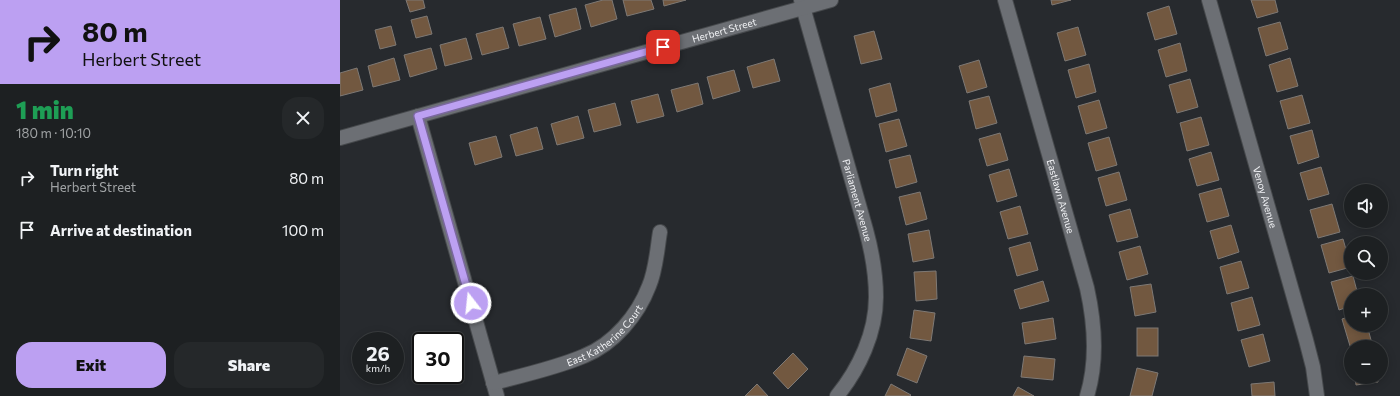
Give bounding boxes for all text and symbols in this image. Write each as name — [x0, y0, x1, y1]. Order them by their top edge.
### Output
text: 80 m — [82, 14, 148, 48]
street label: Herbert Street — [691, 15, 758, 45]
icon: right — [16, 16, 68, 68]
pin — [646, 30, 680, 64]
icon: arrive — [652, 36, 674, 58]
text: Herbert Street — [82, 48, 201, 70]
text: 1 min — [16, 95, 74, 124]
button: close — [282, 97, 324, 139]
text: 180 m · 10:10 — [16, 125, 91, 141]
street label: Parliament Avenue — [840, 158, 875, 243]
street label: Eastlawn Avenue — [1045, 158, 1077, 235]
text: Turn right — [50, 161, 119, 179]
street label: Venoy Avenue — [1251, 165, 1280, 229]
icon: right — [16, 167, 38, 189]
text: 80 m — [289, 169, 324, 187]
text: Herbert Street — [50, 179, 136, 195]
map controls — [1344, 184, 1388, 384]
button: sound — [1344, 184, 1388, 228]
icon: arrive — [16, 219, 38, 241]
text: Arrive at destination — [50, 221, 192, 239]
text: 100 m — [282, 221, 324, 239]
button: search — [1344, 236, 1388, 280]
position arrow — [450, 282, 492, 324]
button: + — [1344, 288, 1388, 332]
street label: East Katherine Court — [565, 302, 645, 368]
speed limit sign: 30 — [412, 332, 464, 384]
button: − — [1344, 340, 1388, 384]
text: 26 — [366, 341, 390, 365]
button: Exit — [16, 342, 166, 388]
button: Share — [174, 342, 324, 388]
text: km/h — [366, 362, 390, 374]

